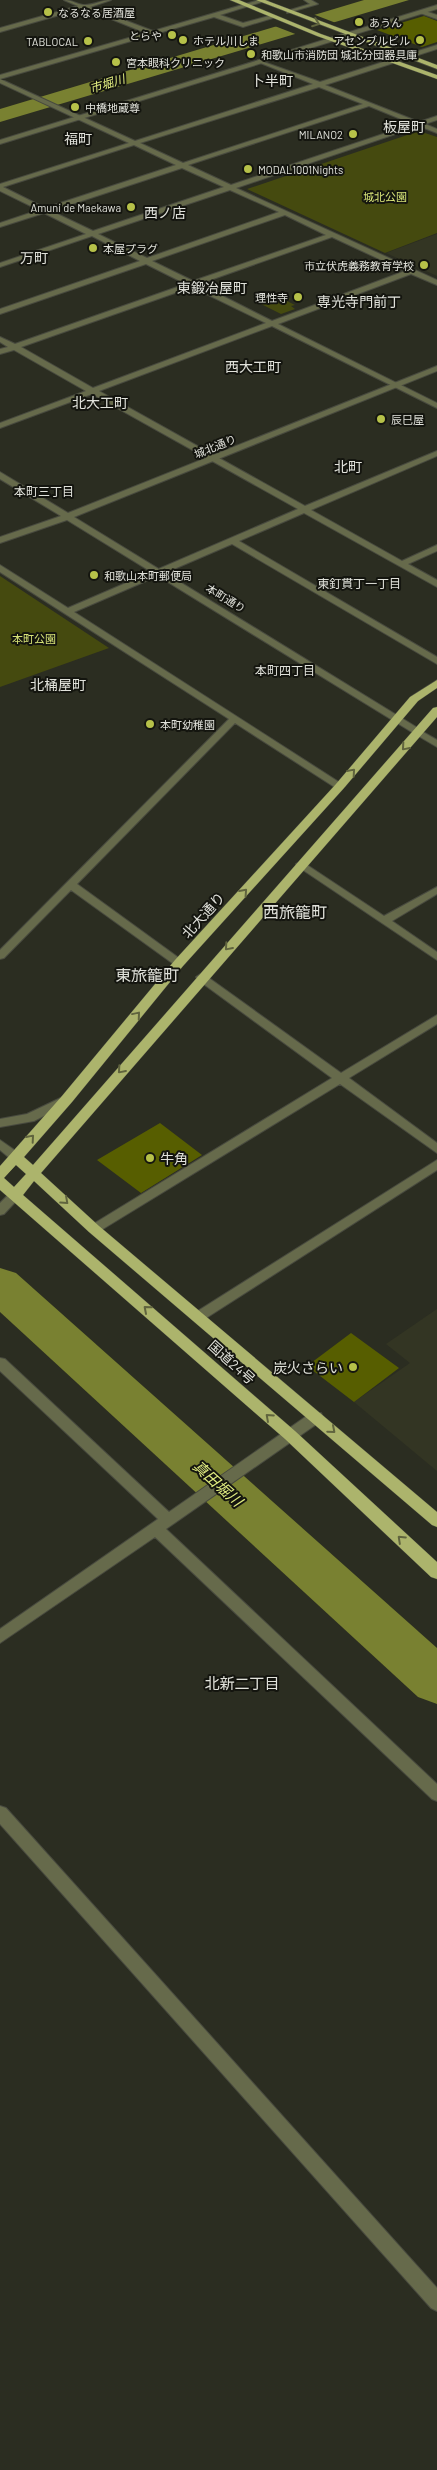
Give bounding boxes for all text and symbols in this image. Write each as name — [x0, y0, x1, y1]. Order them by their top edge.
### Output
marker: なるなる居酒屋 — [42, 6, 54, 18]
place label: なるなる居酒屋 — [58, 6, 135, 19]
one-way arrow — [311, 16, 320, 27]
marker: あうん — [353, 16, 365, 28]
place label: あうん — [369, 16, 402, 29]
place label: とらや — [129, 29, 162, 42]
marker: とらや — [166, 29, 178, 41]
marker: ホテル川しま — [177, 34, 189, 46]
place label: ホテル川しま — [193, 34, 259, 47]
place label: アセンブルビル — [334, 34, 410, 47]
marker: アセンブルビル — [414, 34, 426, 46]
place label: TABLOCAL — [26, 35, 78, 48]
marker: TABLOCAL — [82, 35, 94, 47]
marker: 和歌山市消防団 城北分団器具庫 — [245, 48, 257, 60]
place label: 和歌山市消防団 城北分団器具庫 — [261, 48, 417, 61]
marker: 宮本眼科クリニック — [110, 56, 122, 68]
place label: 宮本眼科クリニック — [126, 56, 225, 69]
water label: 市堀川 — [88, 70, 128, 95]
district label: 卜半町 — [251, 72, 293, 89]
marker: 中橋地蔵尊 — [69, 101, 81, 113]
place label: 中橋地蔵尊 — [85, 101, 140, 114]
district label: 板屋町 — [383, 118, 425, 135]
place label: MILANO2 — [299, 128, 343, 141]
marker: MILANO2 — [347, 128, 359, 140]
district label: 福町 — [64, 130, 92, 147]
marker: MODAL1001Nights — [242, 163, 254, 175]
place label: MODAL1001Nights — [258, 163, 343, 176]
park label: 城北公園 — [363, 190, 407, 203]
place label: Amuni de Maekawa — [31, 201, 121, 214]
marker: Amuni de Maekawa — [125, 201, 137, 213]
district label: 西ノ店 — [144, 204, 186, 221]
marker: 本屋プラグ — [87, 242, 99, 254]
place label: 本屋プラグ — [103, 242, 158, 255]
district label: 万町 — [20, 249, 48, 266]
place label: 市立伏虎義務教育学校 — [304, 259, 414, 272]
marker: 市立伏虎義務教育学校 — [418, 259, 430, 271]
district label: 東鍛冶屋町 — [177, 279, 247, 296]
place label: 理性寺 — [255, 291, 288, 304]
marker: 理性寺 — [292, 291, 304, 303]
district label: 専光寺門前丁 — [317, 293, 401, 310]
district label: 西大工町 — [225, 358, 281, 375]
district label: 北大工町 — [72, 394, 128, 411]
marker: 辰巳屋 — [375, 413, 387, 425]
place label: 辰巳屋 — [391, 413, 424, 426]
street label: 城北通り — [192, 432, 238, 460]
district label: 北町 — [334, 458, 362, 475]
district label: 本町三丁目 — [14, 484, 74, 498]
marker: 和歌山本町郵便局 — [88, 569, 100, 581]
place label: 和歌山本町郵便局 — [104, 569, 192, 582]
district label: 東釘貫丁一丁目 — [317, 576, 401, 590]
street label: 本町通り — [204, 581, 248, 615]
park label: 本町公園 — [12, 632, 56, 645]
district label: 本町四丁目 — [255, 663, 315, 677]
district label: 北桶屋町 — [30, 676, 86, 693]
marker: 本町幼稚園 — [144, 718, 156, 730]
place label: 本町幼稚園 — [160, 718, 215, 731]
one-way arrow — [402, 741, 411, 750]
one-way arrow — [347, 768, 356, 777]
street label: 北大通り — [178, 889, 228, 941]
one-way arrow — [238, 889, 247, 898]
district label: 西旅籠町 — [263, 902, 327, 921]
one-way arrow — [225, 942, 234, 951]
district label: 東旅籠町 — [115, 965, 179, 984]
one-way arrow — [131, 1011, 140, 1020]
one-way arrow — [118, 1064, 127, 1073]
one-way arrow — [26, 1135, 35, 1144]
place label: 牛角 — [160, 1150, 188, 1167]
marker: 牛角 — [144, 1152, 156, 1164]
one-way arrow — [59, 1195, 68, 1204]
one-way arrow — [144, 1306, 153, 1315]
street label: 国道24号 — [205, 1337, 259, 1387]
place label: 炭火さらい — [273, 1359, 343, 1376]
marker: 炭火さらい — [347, 1361, 359, 1373]
one-way arrow — [266, 1413, 275, 1422]
one-way arrow — [326, 1424, 335, 1433]
water label: 真田堀川 — [190, 1456, 248, 1511]
one-way arrow — [398, 1536, 407, 1545]
district label: 北新二丁目 — [204, 1674, 280, 1692]

